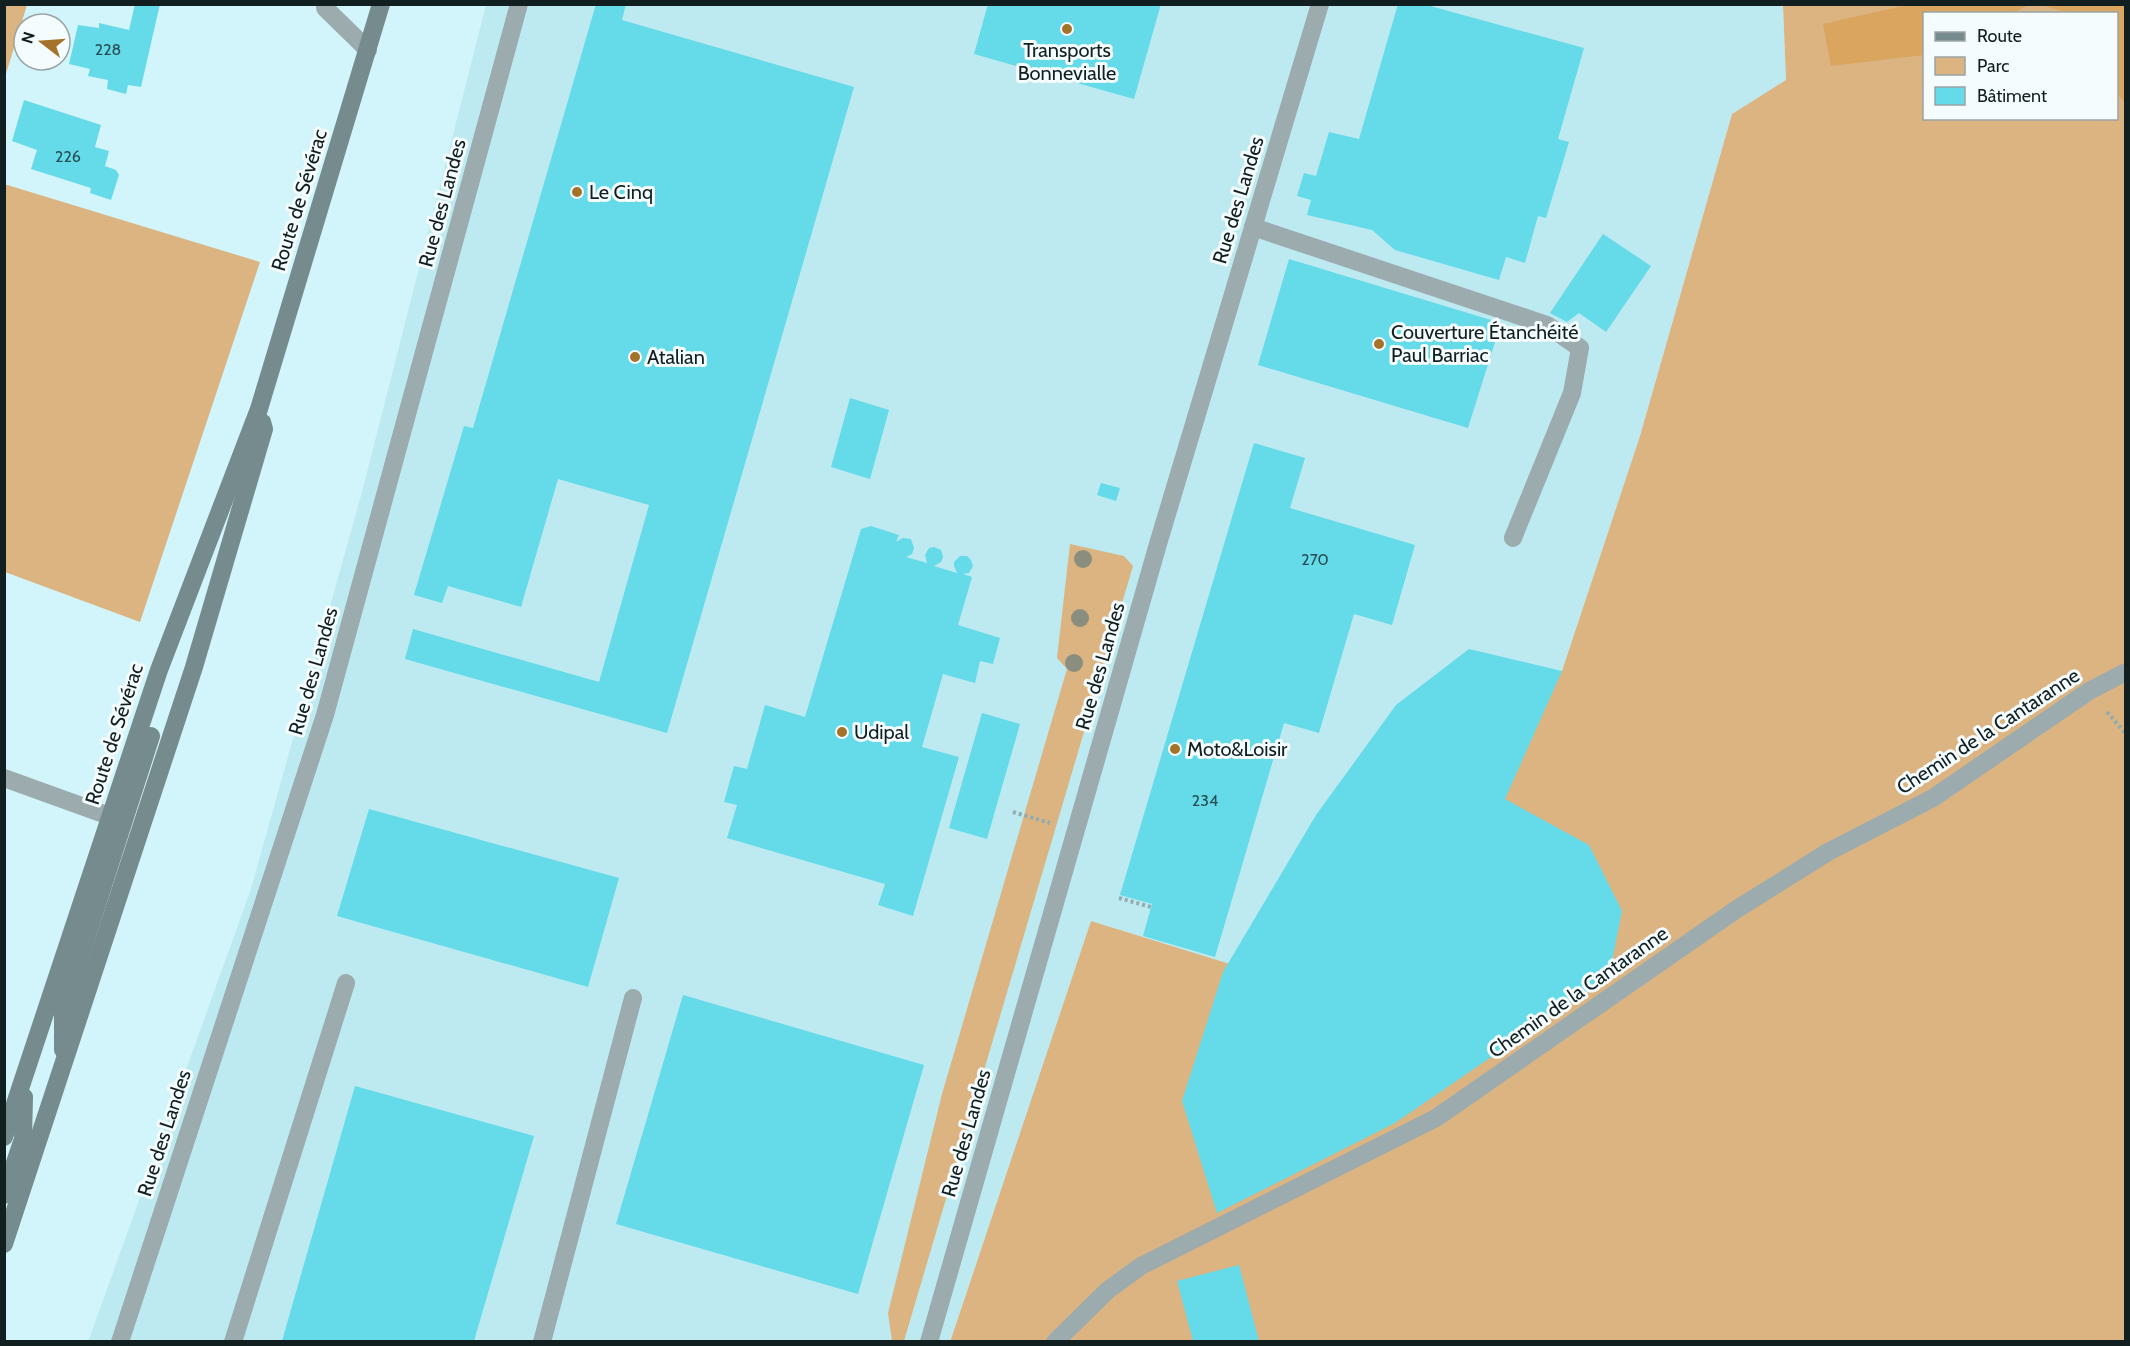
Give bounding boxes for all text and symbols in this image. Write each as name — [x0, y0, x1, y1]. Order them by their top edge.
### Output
north arrow — [12, 12, 72, 72]
legend — [1923, 12, 2118, 120]
marker: Transports Bonnevialle — [1060, 22, 1074, 36]
text: Route — [1977, 25, 2022, 47]
text: N — [17, 30, 39, 46]
place label: Transports Bonnevialle — [1018, 38, 1116, 85]
house number: 228 — [95, 40, 121, 59]
text: Parc — [1977, 55, 2009, 77]
text: Bâtiment — [1977, 85, 2047, 107]
street label: Route de Sévérac — [266, 126, 332, 274]
street label: Rue des Landes — [1207, 134, 1269, 266]
street label: Rue des Landes — [413, 136, 471, 270]
house number: 226 — [55, 147, 81, 166]
place label: Le Cinq — [589, 180, 653, 204]
marker: Le Cinq — [570, 185, 584, 199]
place label: Couverture Étanchéité Paul Barriac — [1391, 320, 1578, 367]
marker: Couverture Étanchéité Paul Barriac — [1372, 337, 1386, 351]
place label: Atalian — [647, 345, 705, 369]
marker: Atalian — [628, 350, 642, 364]
house number: 270 — [1301, 550, 1329, 569]
street label: Rue des Landes — [1070, 599, 1130, 733]
street label: Rue des Landes — [283, 604, 343, 738]
street label: Route de Sévérac — [80, 660, 148, 808]
street label: Chemin de la Cantaranne — [1892, 663, 2084, 799]
place label: Udipal — [854, 720, 909, 744]
marker: Udipal — [835, 725, 849, 739]
place label: Moto&Loisir — [1187, 737, 1288, 761]
marker: Moto&Loisir — [1168, 742, 1182, 756]
house number: 234 — [1192, 791, 1218, 810]
street label: Chemin de la Cantaranne — [1484, 921, 1672, 1063]
street label: Rue des Landes — [936, 1066, 996, 1200]
street label: Rue des Landes — [132, 1067, 196, 1199]

